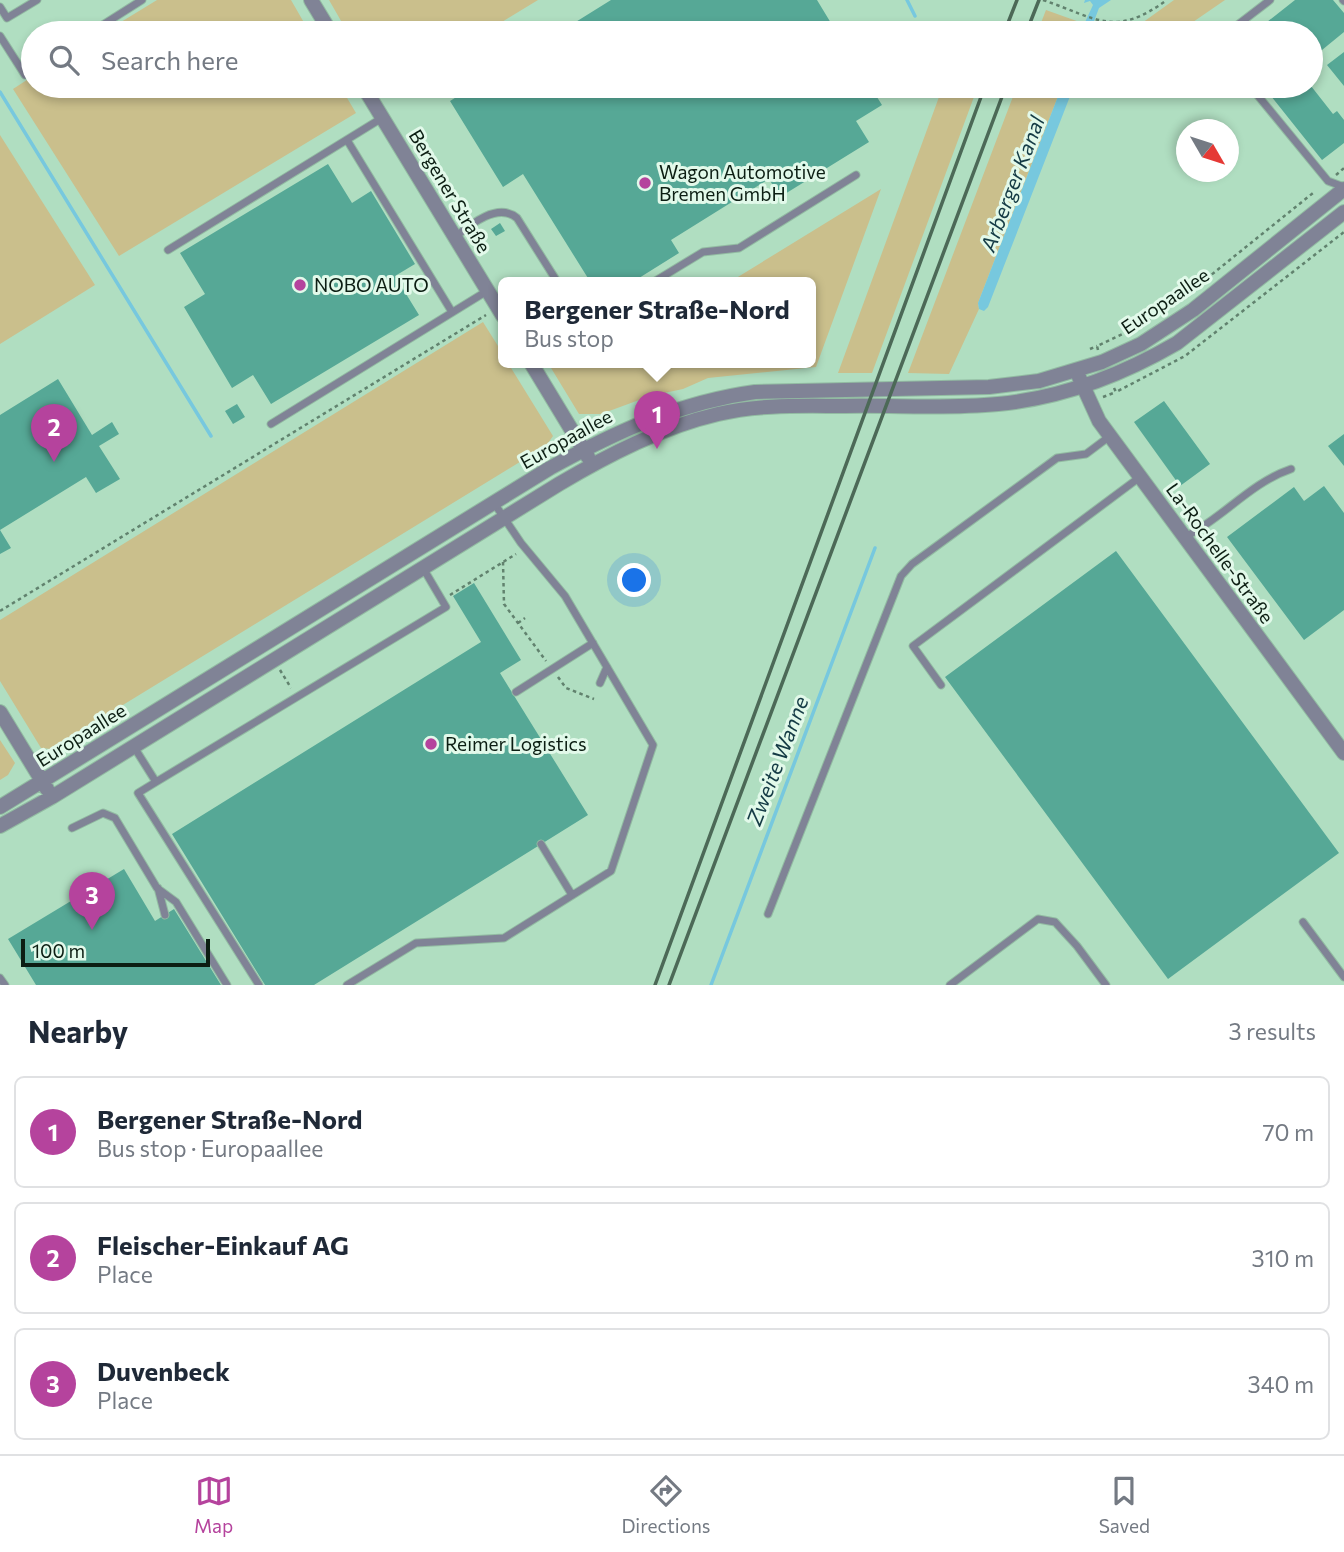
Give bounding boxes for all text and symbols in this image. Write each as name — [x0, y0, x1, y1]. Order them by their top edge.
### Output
search box — [21, 21, 1323, 98]
icon: search — [45, 41, 83, 79]
text: Search here — [101, 44, 239, 75]
water label: Arberger Kanal — [974, 112, 1049, 256]
north arrow — [1176, 119, 1239, 182]
street label: Bergener Straße — [405, 125, 496, 257]
place label: Wagon Automotive Bremen GmbH — [659, 160, 826, 205]
marker: Wagon Automotive Bremen GmbH — [637, 175, 653, 191]
street label: Europaallee — [1116, 263, 1213, 338]
place label: NOBO AUTO — [314, 273, 429, 296]
marker: NOBO AUTO — [292, 277, 308, 293]
popup — [498, 277, 816, 368]
text: Bergener Straße-Nord — [524, 293, 790, 324]
text: Bus stop — [524, 324, 614, 352]
pin: 1 — [634, 391, 680, 449]
pin: 2 — [31, 404, 77, 462]
street label: Europaallee — [516, 404, 616, 473]
street label: La-Rochelle-Straße — [1162, 478, 1279, 627]
your location — [617, 563, 651, 597]
water label: Zweite Wanne — [740, 692, 813, 830]
street label: Europaallee — [32, 698, 130, 771]
place label: Reimer Logistics — [445, 732, 587, 755]
marker: Reimer Logistics — [423, 736, 439, 752]
pin: 3 — [69, 872, 115, 930]
scale bar — [21, 936, 210, 968]
text: 100 m — [32, 939, 85, 962]
text: Nearby — [28, 1012, 128, 1049]
text: 3 results — [1229, 1017, 1316, 1045]
text: Bergener Straße-Nord — [97, 1103, 363, 1134]
text: 1 — [48, 1118, 58, 1146]
text: 70 m — [1262, 1118, 1314, 1146]
text: Bus stop · Europaallee — [97, 1134, 323, 1162]
text: Fleischer-Einkauf AG — [97, 1229, 349, 1260]
text: 2 — [46, 1244, 60, 1272]
text: 310 m — [1252, 1244, 1314, 1272]
text: Place — [97, 1260, 153, 1288]
text: Duvenbeck — [97, 1355, 230, 1386]
text: 3 — [46, 1370, 60, 1398]
text: 340 m — [1248, 1370, 1314, 1398]
text: Place — [97, 1386, 153, 1414]
tab: Map — [194, 1472, 233, 1537]
tab: Directions — [621, 1472, 711, 1537]
tab: Saved — [1099, 1472, 1150, 1537]

